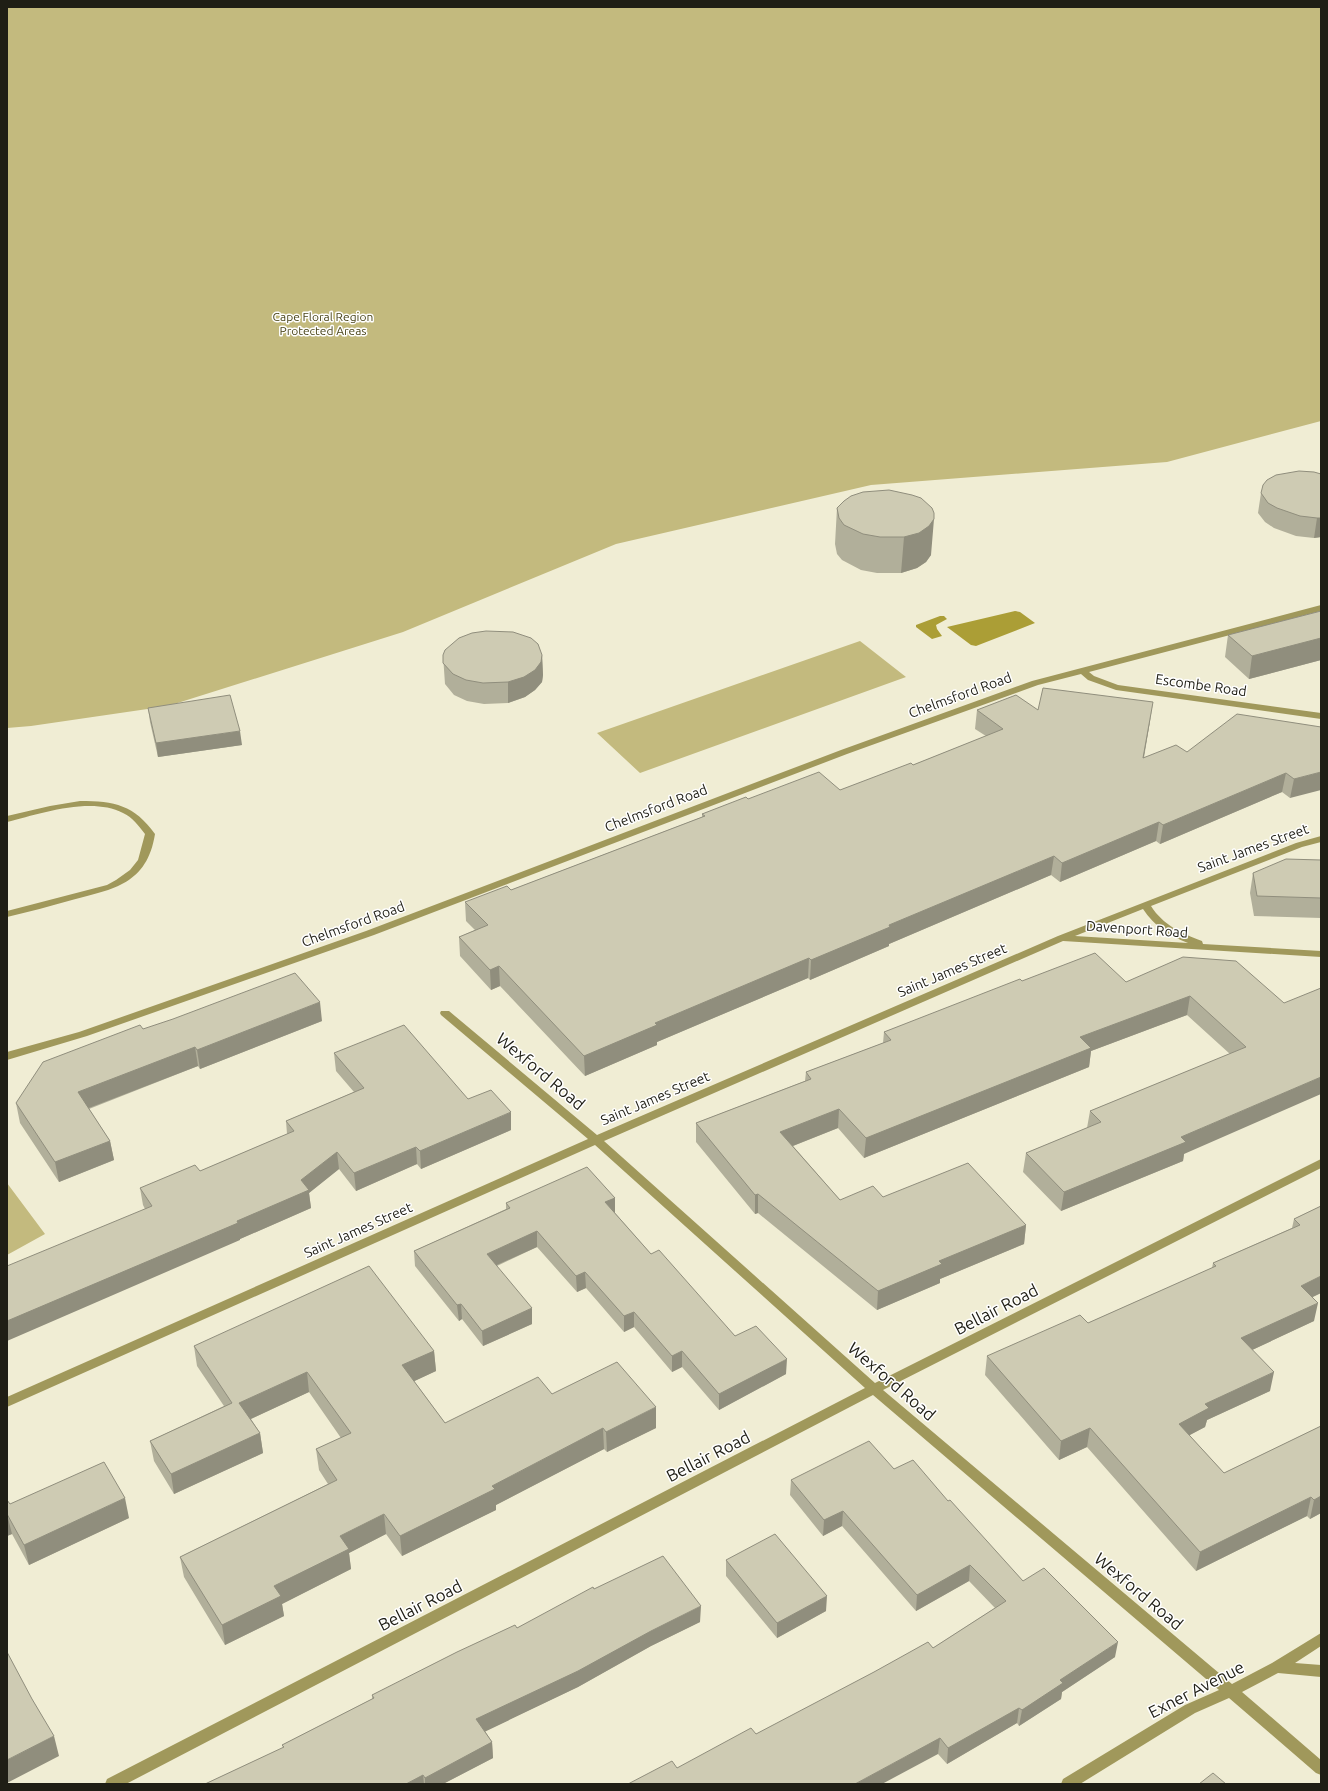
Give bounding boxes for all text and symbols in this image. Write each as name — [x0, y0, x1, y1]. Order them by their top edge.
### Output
park label: Cape Floral Region Protected Areas — [273, 310, 373, 337]
street label: Chelmsford Road — [906, 669, 1014, 721]
street label: Escombe Road — [1154, 671, 1248, 699]
street label: Chelmsford Road — [602, 781, 710, 835]
street label: Saint James Street — [1195, 820, 1311, 876]
street label: Chelmsford Road — [299, 898, 407, 950]
street label: Davenport Road — [1085, 917, 1189, 941]
street label: Saint James Street — [895, 940, 1009, 1000]
street label: Wexford Road — [493, 1029, 589, 1113]
street label: Saint James Street — [598, 1068, 712, 1128]
street label: Saint James Street — [301, 1199, 415, 1261]
street label: Bellair Road — [951, 1280, 1041, 1338]
street label: Wexford Road — [845, 1338, 939, 1424]
street label: Bellair Road — [663, 1427, 753, 1485]
street label: Wexford Road — [1091, 1549, 1187, 1633]
street label: Bellair Road — [375, 1576, 465, 1634]
street label: Exner Avenue — [1145, 1657, 1247, 1721]

